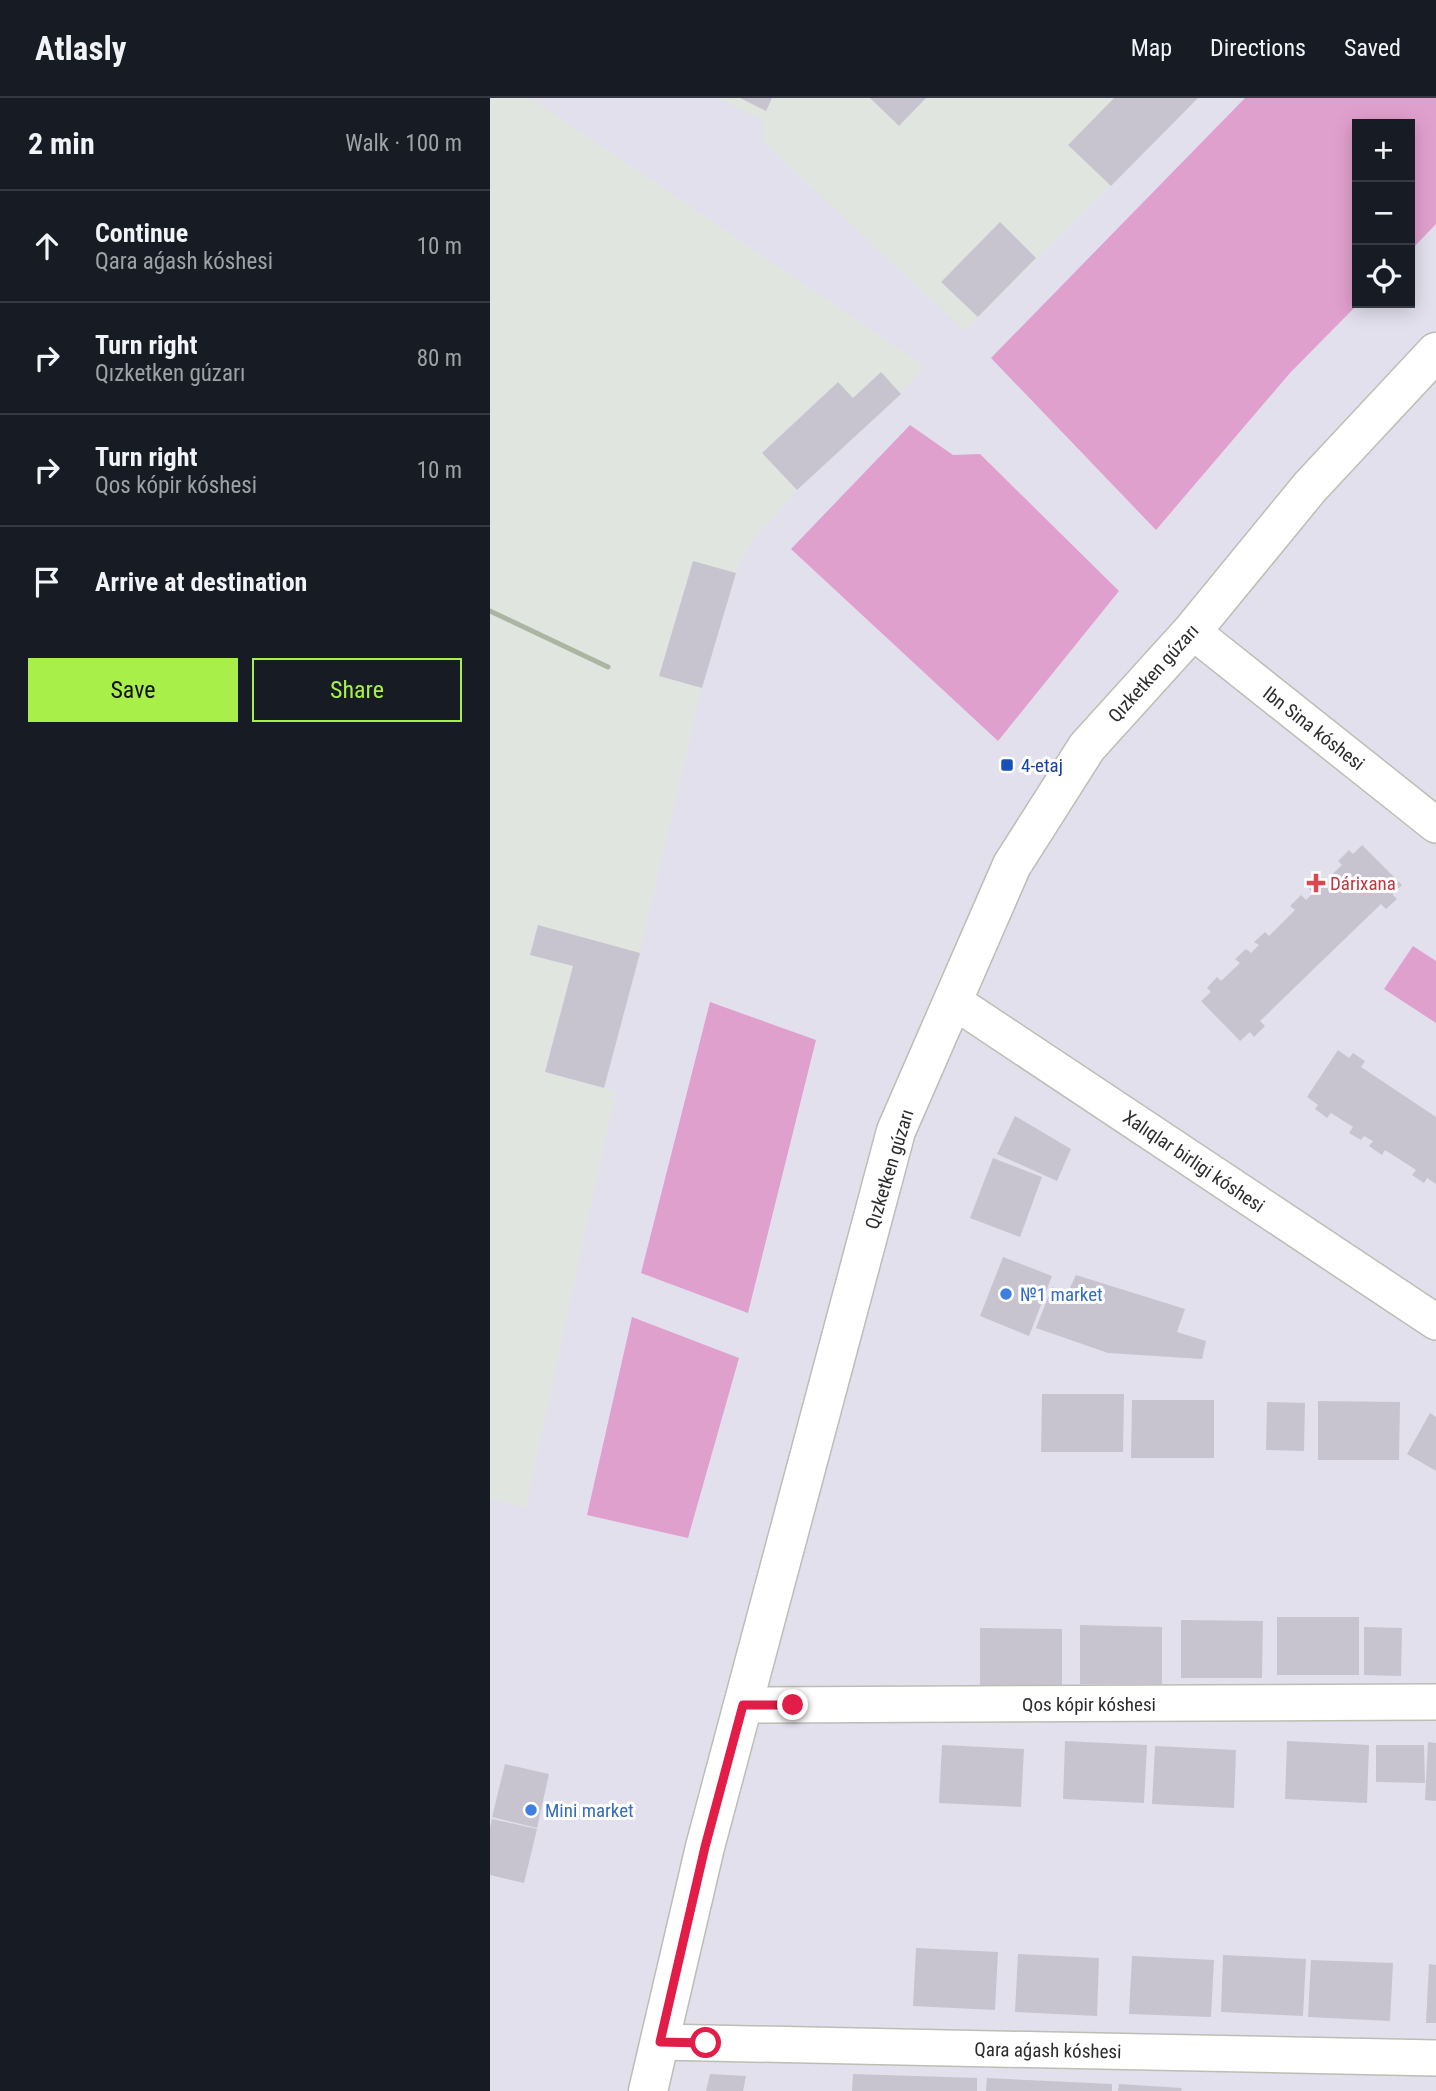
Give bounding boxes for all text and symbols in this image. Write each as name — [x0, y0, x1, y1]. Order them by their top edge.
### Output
text: Atlasly — [35, 29, 126, 68]
text: Map — [1131, 34, 1172, 62]
text: Directions — [1210, 34, 1306, 62]
text: Saved — [1344, 34, 1401, 62]
map controls — [1352, 119, 1415, 308]
button: + — [1352, 119, 1415, 182]
text: 2 min — [28, 126, 95, 161]
text: Walk · 100 m — [345, 130, 462, 157]
button: − — [1352, 182, 1415, 245]
text: Continue — [95, 218, 188, 248]
icon: ahead — [28, 227, 66, 265]
text: 10 m — [417, 233, 462, 260]
button: locate — [1352, 245, 1415, 308]
text: Qara aǵash kóshesi — [95, 248, 273, 275]
text: Turn right — [95, 330, 197, 360]
icon: right — [28, 339, 66, 377]
text: 80 m — [417, 345, 462, 372]
text: Qızketken gúzarı — [95, 360, 245, 387]
text: Turn right — [95, 442, 197, 472]
icon: right — [28, 451, 66, 489]
text: 10 m — [417, 457, 462, 484]
text: Qos kópir kóshesi — [95, 472, 257, 499]
icon: arrive — [28, 563, 66, 601]
text: Arrive at destination — [95, 567, 307, 597]
street label: Qızketken gúzarı — [1103, 619, 1203, 727]
button: Save — [28, 658, 238, 722]
button: Share — [252, 658, 462, 722]
street label: Ibn Sina kóshesi — [1258, 682, 1369, 775]
place label: 4-etaj — [1021, 754, 1063, 777]
marker: 4-etaj — [999, 757, 1015, 773]
place label: Dárixana — [1330, 872, 1396, 895]
marker: Dárixana — [1308, 875, 1324, 891]
street label: Qızketken gúzarı — [860, 1106, 919, 1232]
street label: Xalıqlar birligi kóshesi — [1119, 1106, 1269, 1217]
place label: №1 market — [1020, 1283, 1103, 1306]
marker: №1 market — [998, 1286, 1014, 1302]
route end — [777, 1689, 808, 1720]
street label: Qos kópir kóshesi — [1022, 1693, 1156, 1716]
place label: Mini market — [545, 1799, 634, 1822]
marker: Mini market — [523, 1802, 539, 1818]
route start — [690, 2027, 721, 2058]
street label: Qara aǵash kóshesi — [974, 2038, 1122, 2063]

